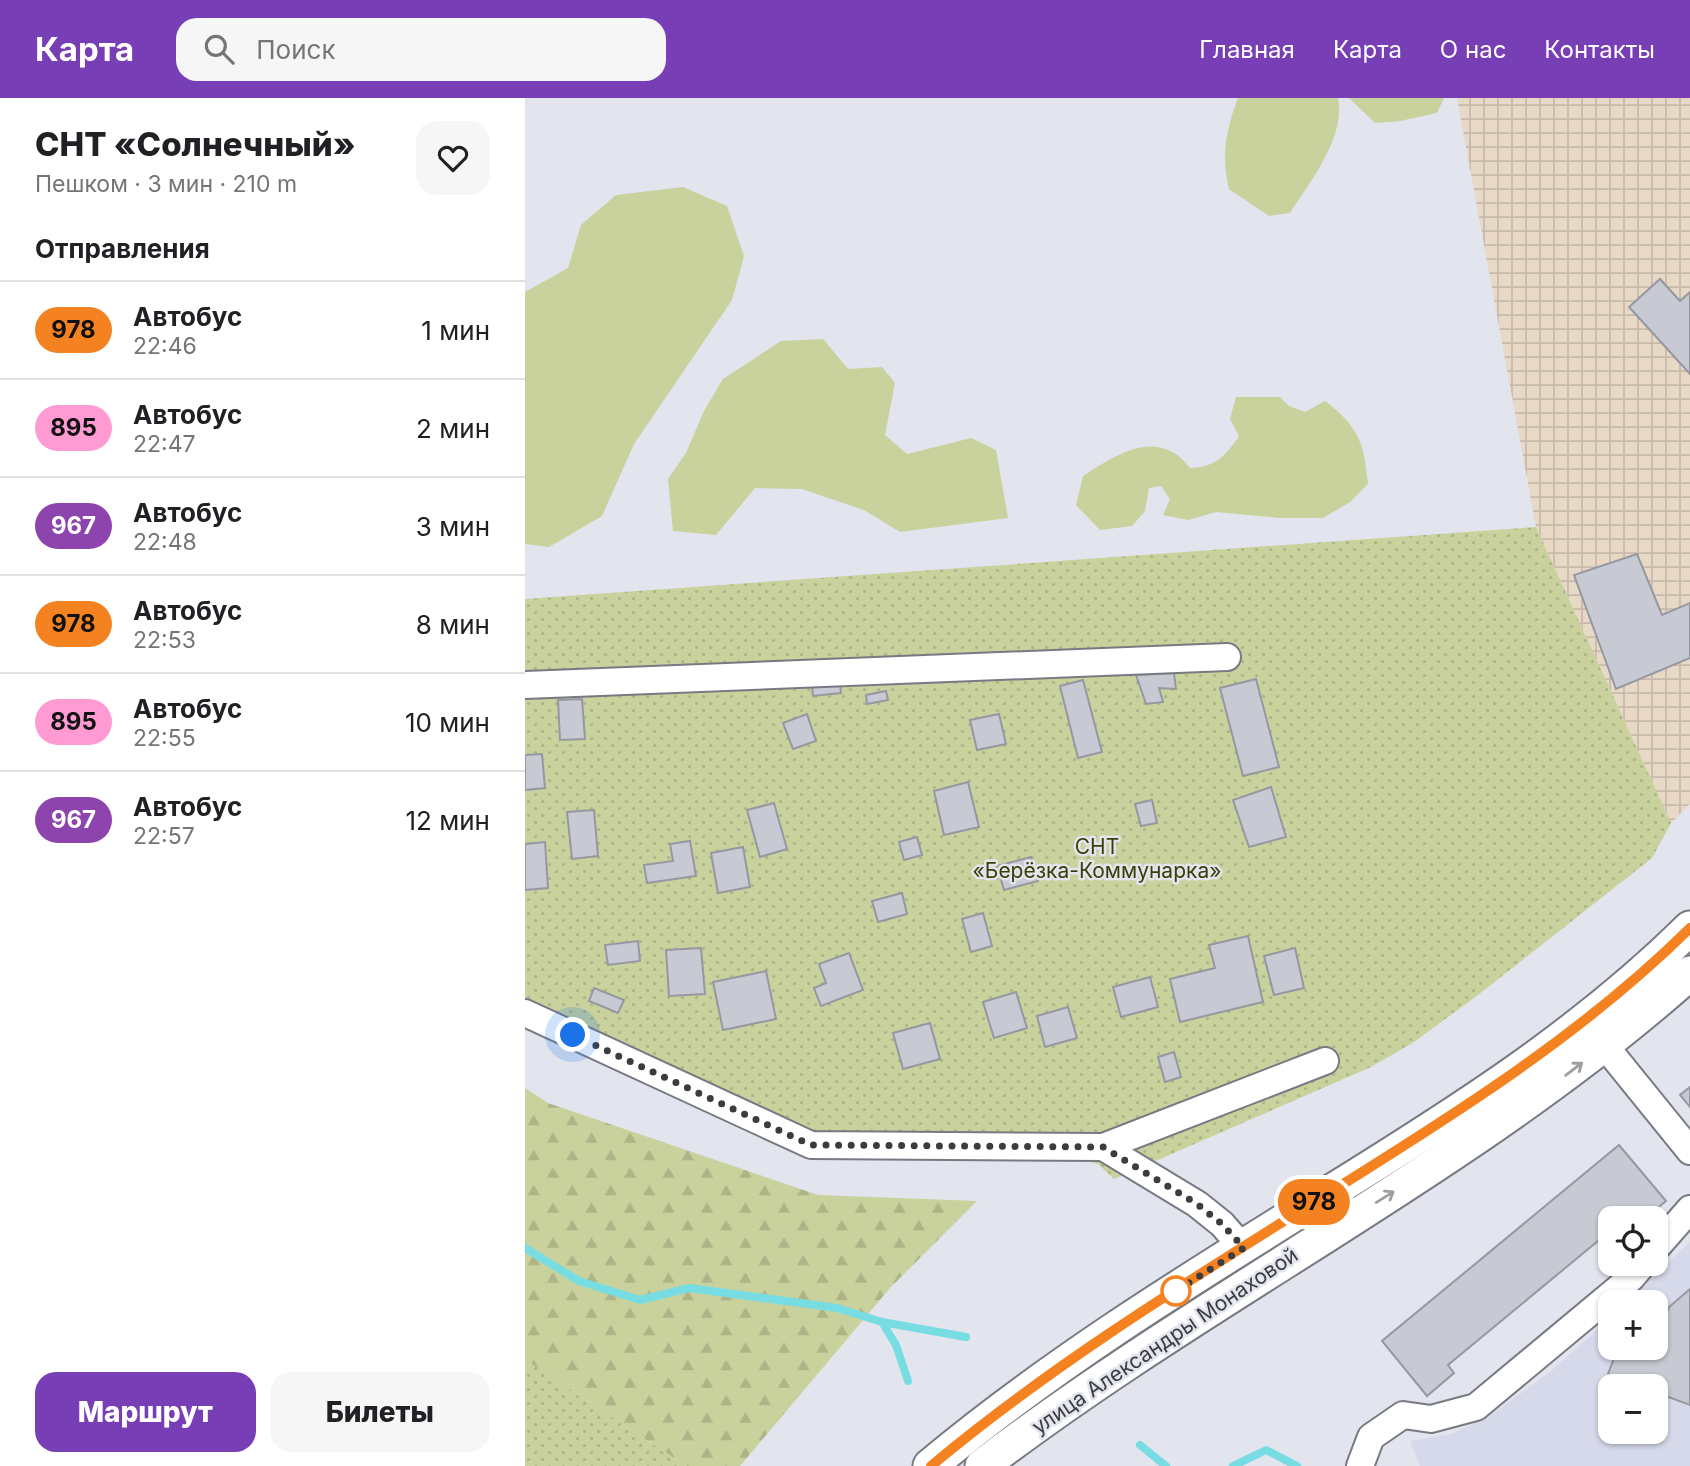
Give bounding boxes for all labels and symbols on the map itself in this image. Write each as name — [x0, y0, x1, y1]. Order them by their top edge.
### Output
park label: СНТ «Берёзка-Коммунарка» — [973, 834, 1221, 883]
your location — [555, 1017, 590, 1052]
one-way arrow — [1564, 1062, 1582, 1077]
line badge: 978 — [1274, 1179, 1354, 1225]
one-way arrow — [1375, 1189, 1395, 1203]
street label: улица Александры Монаховой — [1027, 1242, 1302, 1439]
unlabelled marker — [1161, 1276, 1191, 1306]

